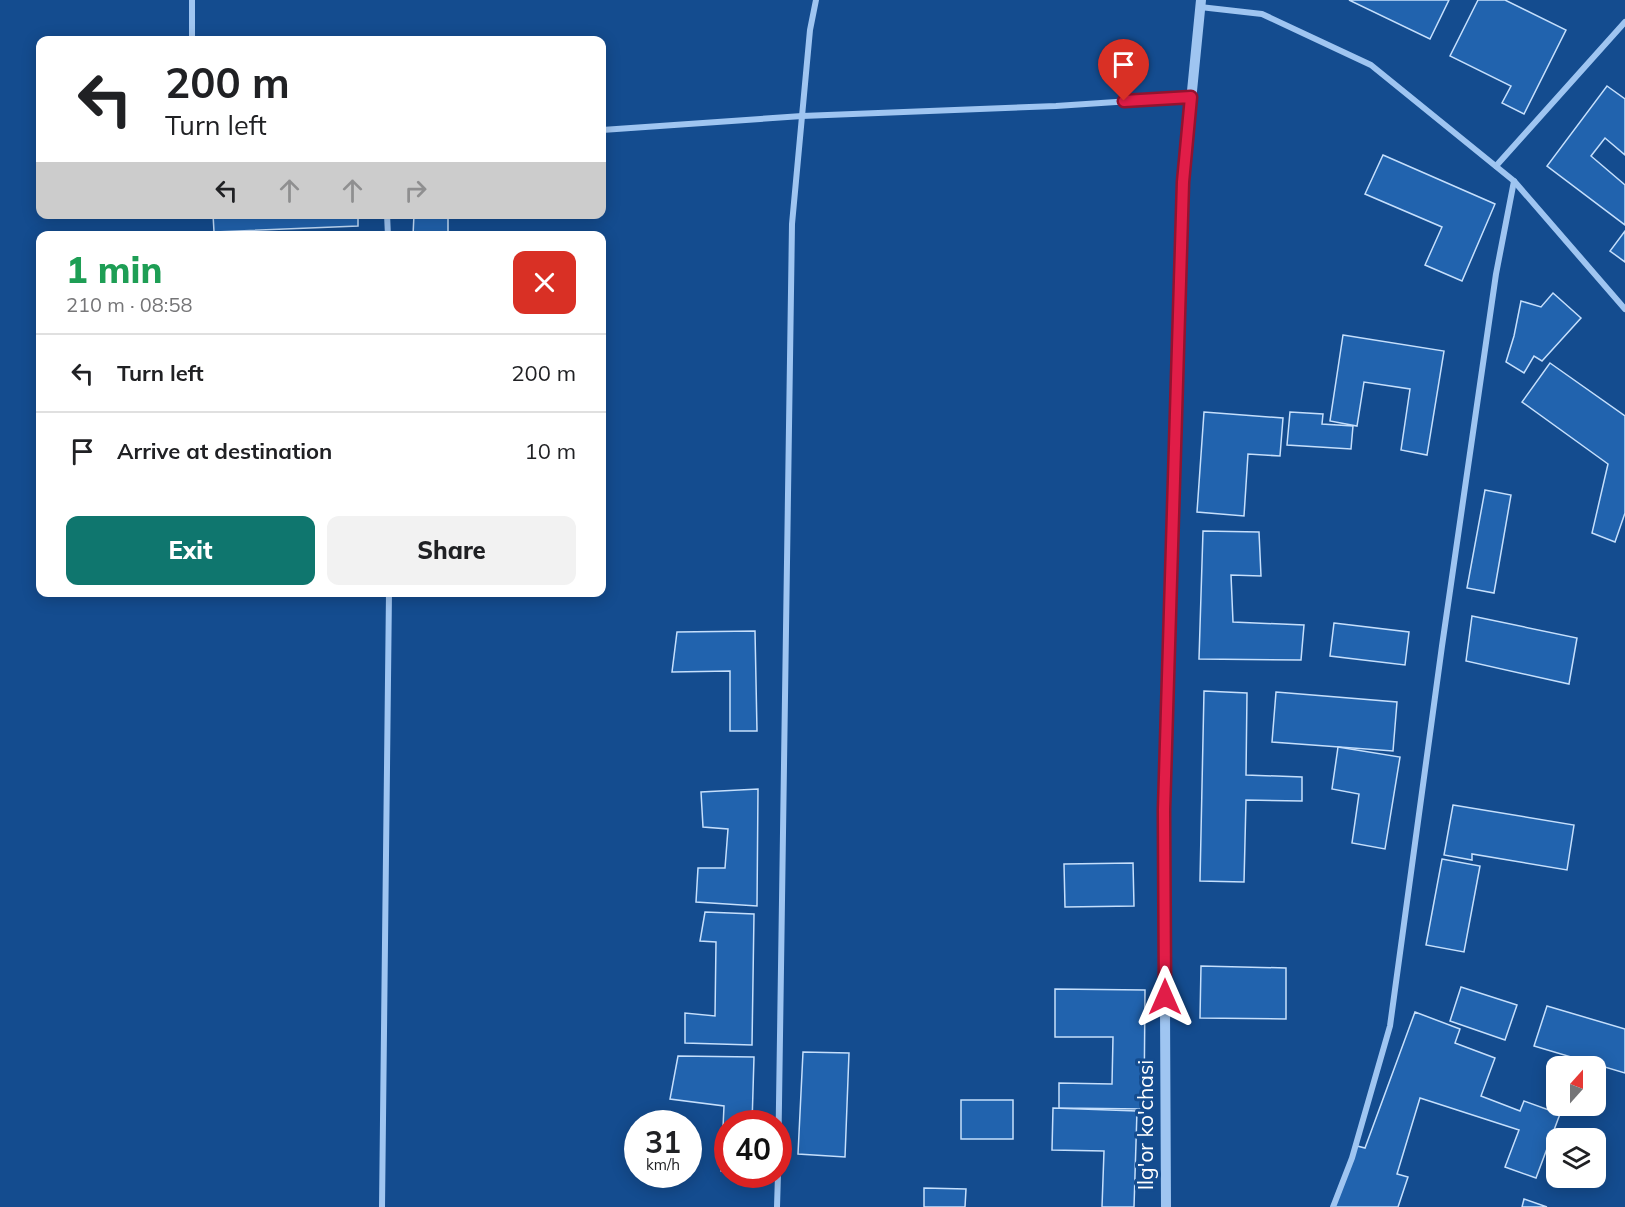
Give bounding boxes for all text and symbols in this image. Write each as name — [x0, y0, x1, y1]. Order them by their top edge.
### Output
pin — [1098, 39, 1149, 101]
icon: arrive — [1107, 48, 1140, 81]
text: 200 m — [165, 56, 290, 109]
icon: left — [66, 60, 144, 138]
text: Turn left — [165, 108, 267, 142]
icon: left — [210, 174, 243, 207]
icon: ahead — [273, 174, 306, 207]
icon: ahead — [336, 174, 369, 207]
icon: right — [399, 174, 432, 207]
text: 1 min — [66, 247, 162, 292]
button: close — [513, 251, 576, 314]
text: 210 m · 08:58 — [66, 292, 192, 317]
icon: left — [66, 357, 99, 390]
text: Turn left — [117, 359, 204, 387]
text: 200 m — [511, 359, 576, 387]
icon: arrive — [66, 435, 99, 468]
text: Arrive at destination — [117, 437, 332, 465]
text: 10 m — [525, 437, 576, 465]
button: Exit — [66, 516, 315, 585]
button: Share — [327, 516, 576, 585]
position arrow — [1133, 965, 1197, 1029]
north arrow — [1546, 1056, 1606, 1116]
map controls — [1546, 1056, 1606, 1188]
street label: Ilg'or ko'chasi — [1132, 1060, 1158, 1190]
speed limit sign: 40 — [714, 1110, 792, 1188]
text: 31 — [645, 1123, 681, 1161]
button: layers — [1546, 1128, 1606, 1188]
text: km/h — [646, 1155, 680, 1174]

